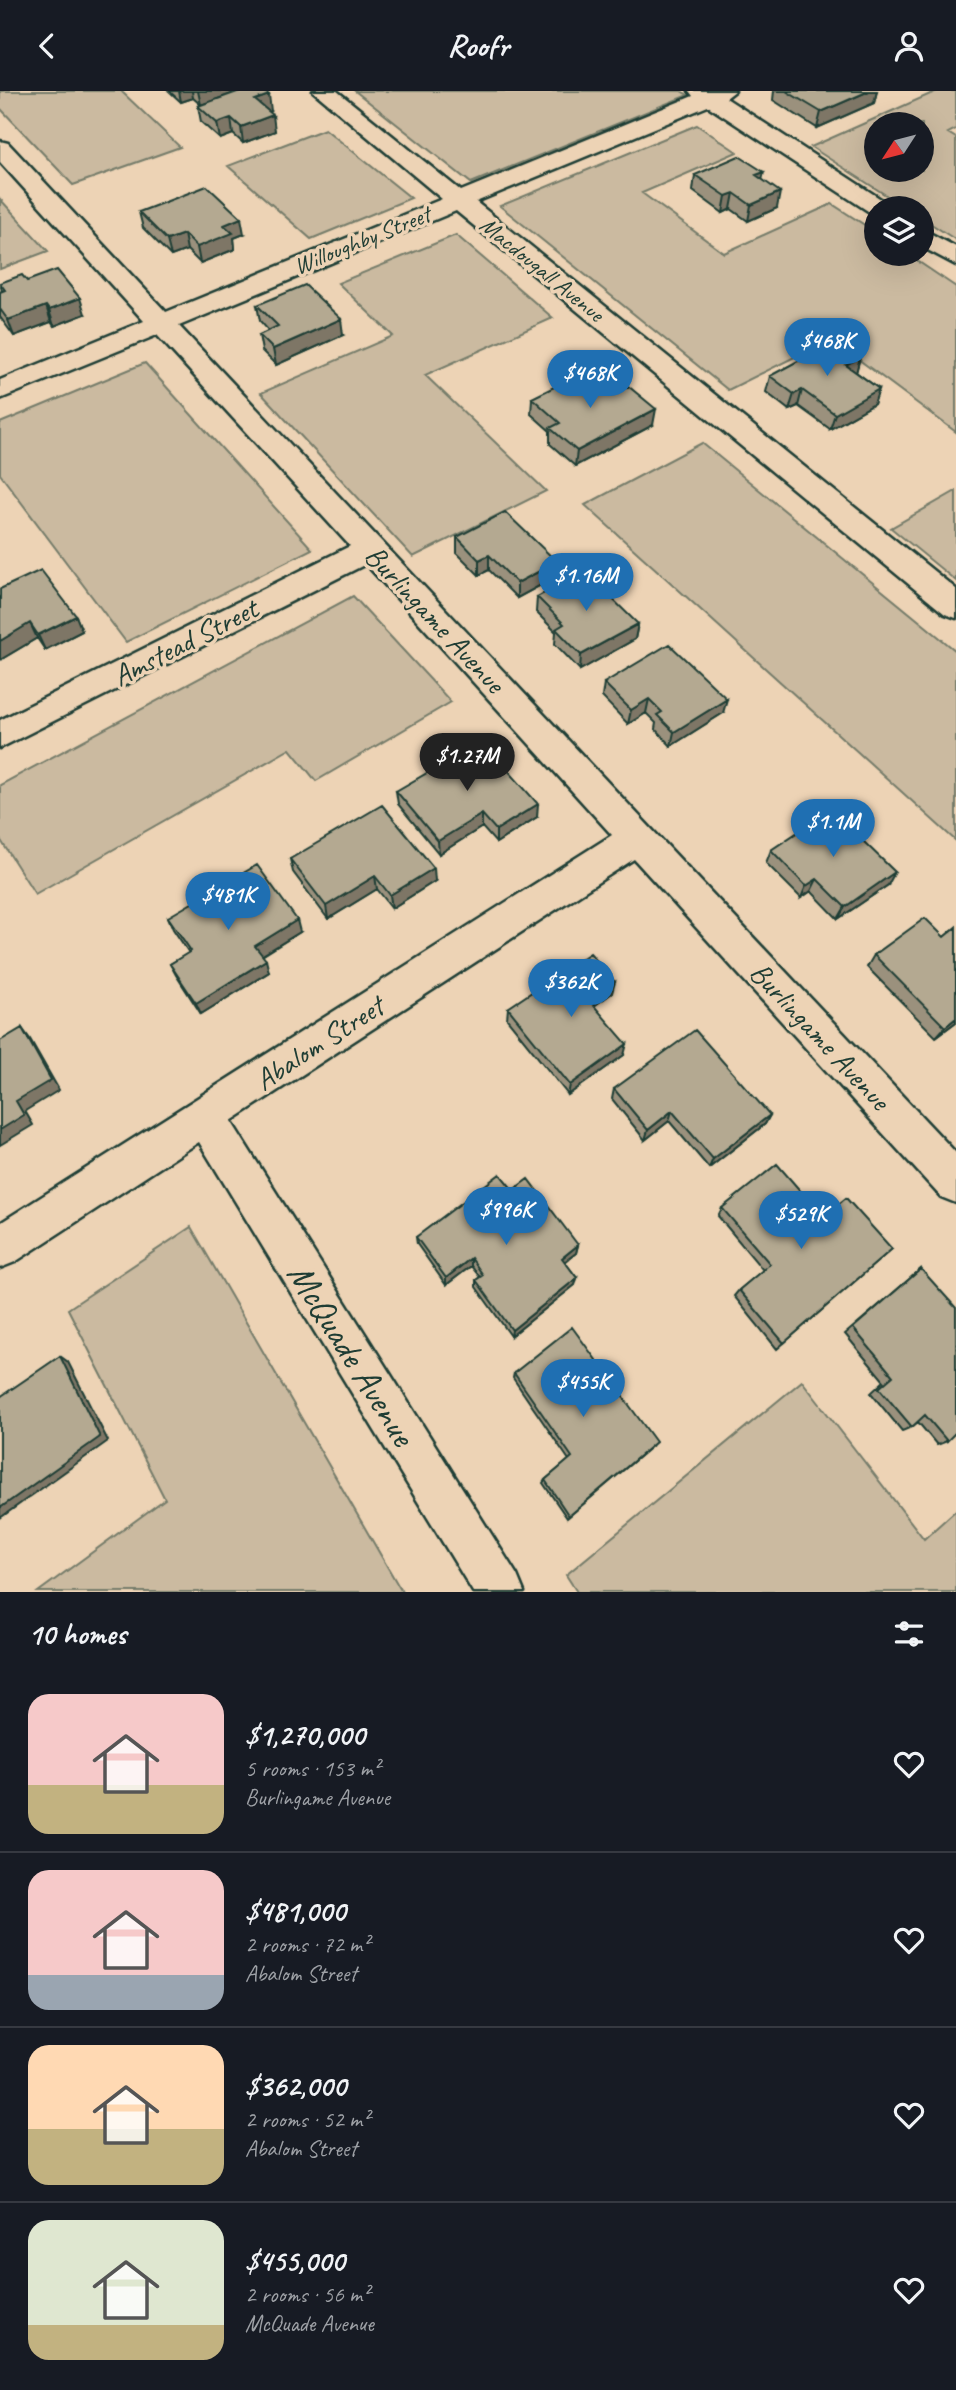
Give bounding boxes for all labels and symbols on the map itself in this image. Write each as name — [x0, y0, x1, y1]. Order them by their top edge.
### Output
north arrow — [864, 112, 934, 182]
street label: Willoughby Street — [289, 198, 437, 281]
street label: Macdougall Avenue — [474, 210, 612, 330]
pin: $468K — [778, 319, 876, 378]
pin: $468K — [541, 351, 639, 410]
street label: Burlingame Avenue — [357, 537, 515, 703]
pin: $1.16M — [529, 553, 643, 613]
street label: Amstead Street — [106, 588, 267, 695]
pin: $1.27M — [410, 733, 524, 793]
pin: $1.1M — [784, 799, 882, 859]
pin: $481K — [179, 873, 277, 932]
street label: Burlingame Avenue — [742, 954, 900, 1120]
pin: $362K — [522, 960, 620, 1019]
street label: Abalom Street — [247, 985, 394, 1099]
pin: $996K — [457, 1187, 555, 1247]
pin: $529K — [752, 1191, 850, 1251]
street label: McQuade Avenue — [277, 1254, 428, 1456]
pin: $455K — [534, 1359, 632, 1419]

